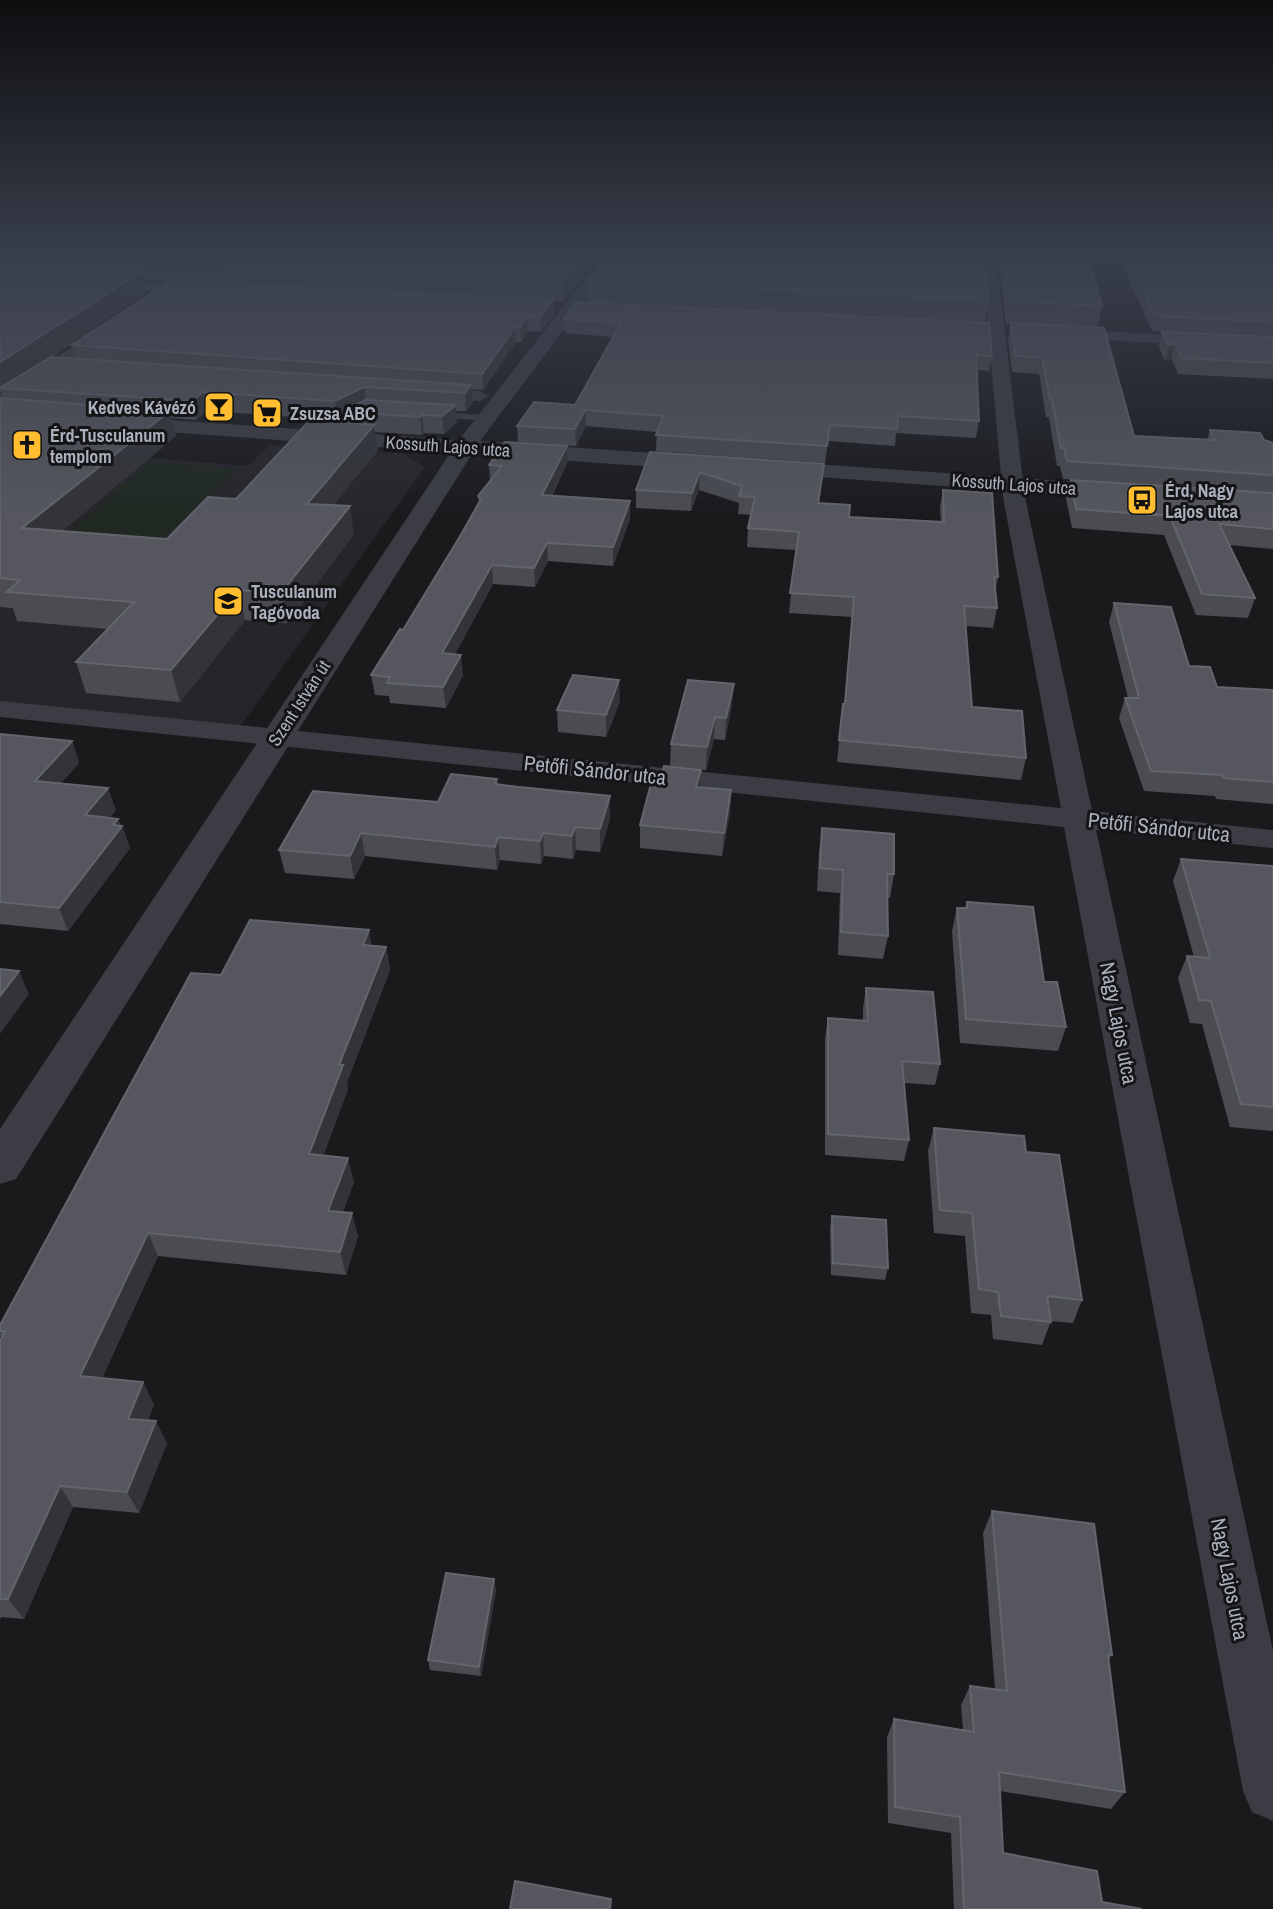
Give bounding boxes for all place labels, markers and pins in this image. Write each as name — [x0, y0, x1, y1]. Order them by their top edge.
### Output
bar icon: Kedves Kávézó — [202, 390, 236, 424]
place label: Kedves Kávézó — [88, 395, 196, 420]
supermarket icon: Zsuzsa ABC — [250, 396, 284, 430]
place label: Zsuzsa ABC — [290, 401, 376, 426]
place label: Érd-Tusculanum templom — [50, 423, 165, 469]
church icon: Érd-Tusculanum templom — [10, 428, 44, 462]
place label: Érd, Nagy Lajos utca — [1165, 478, 1239, 524]
bus stop icon: Érd, Nagy Lajos utca — [1125, 483, 1159, 517]
place label: Tusculanum Tagóvoda — [251, 579, 337, 625]
school or university icon: Tusculanum Tagóvoda — [211, 584, 245, 618]

